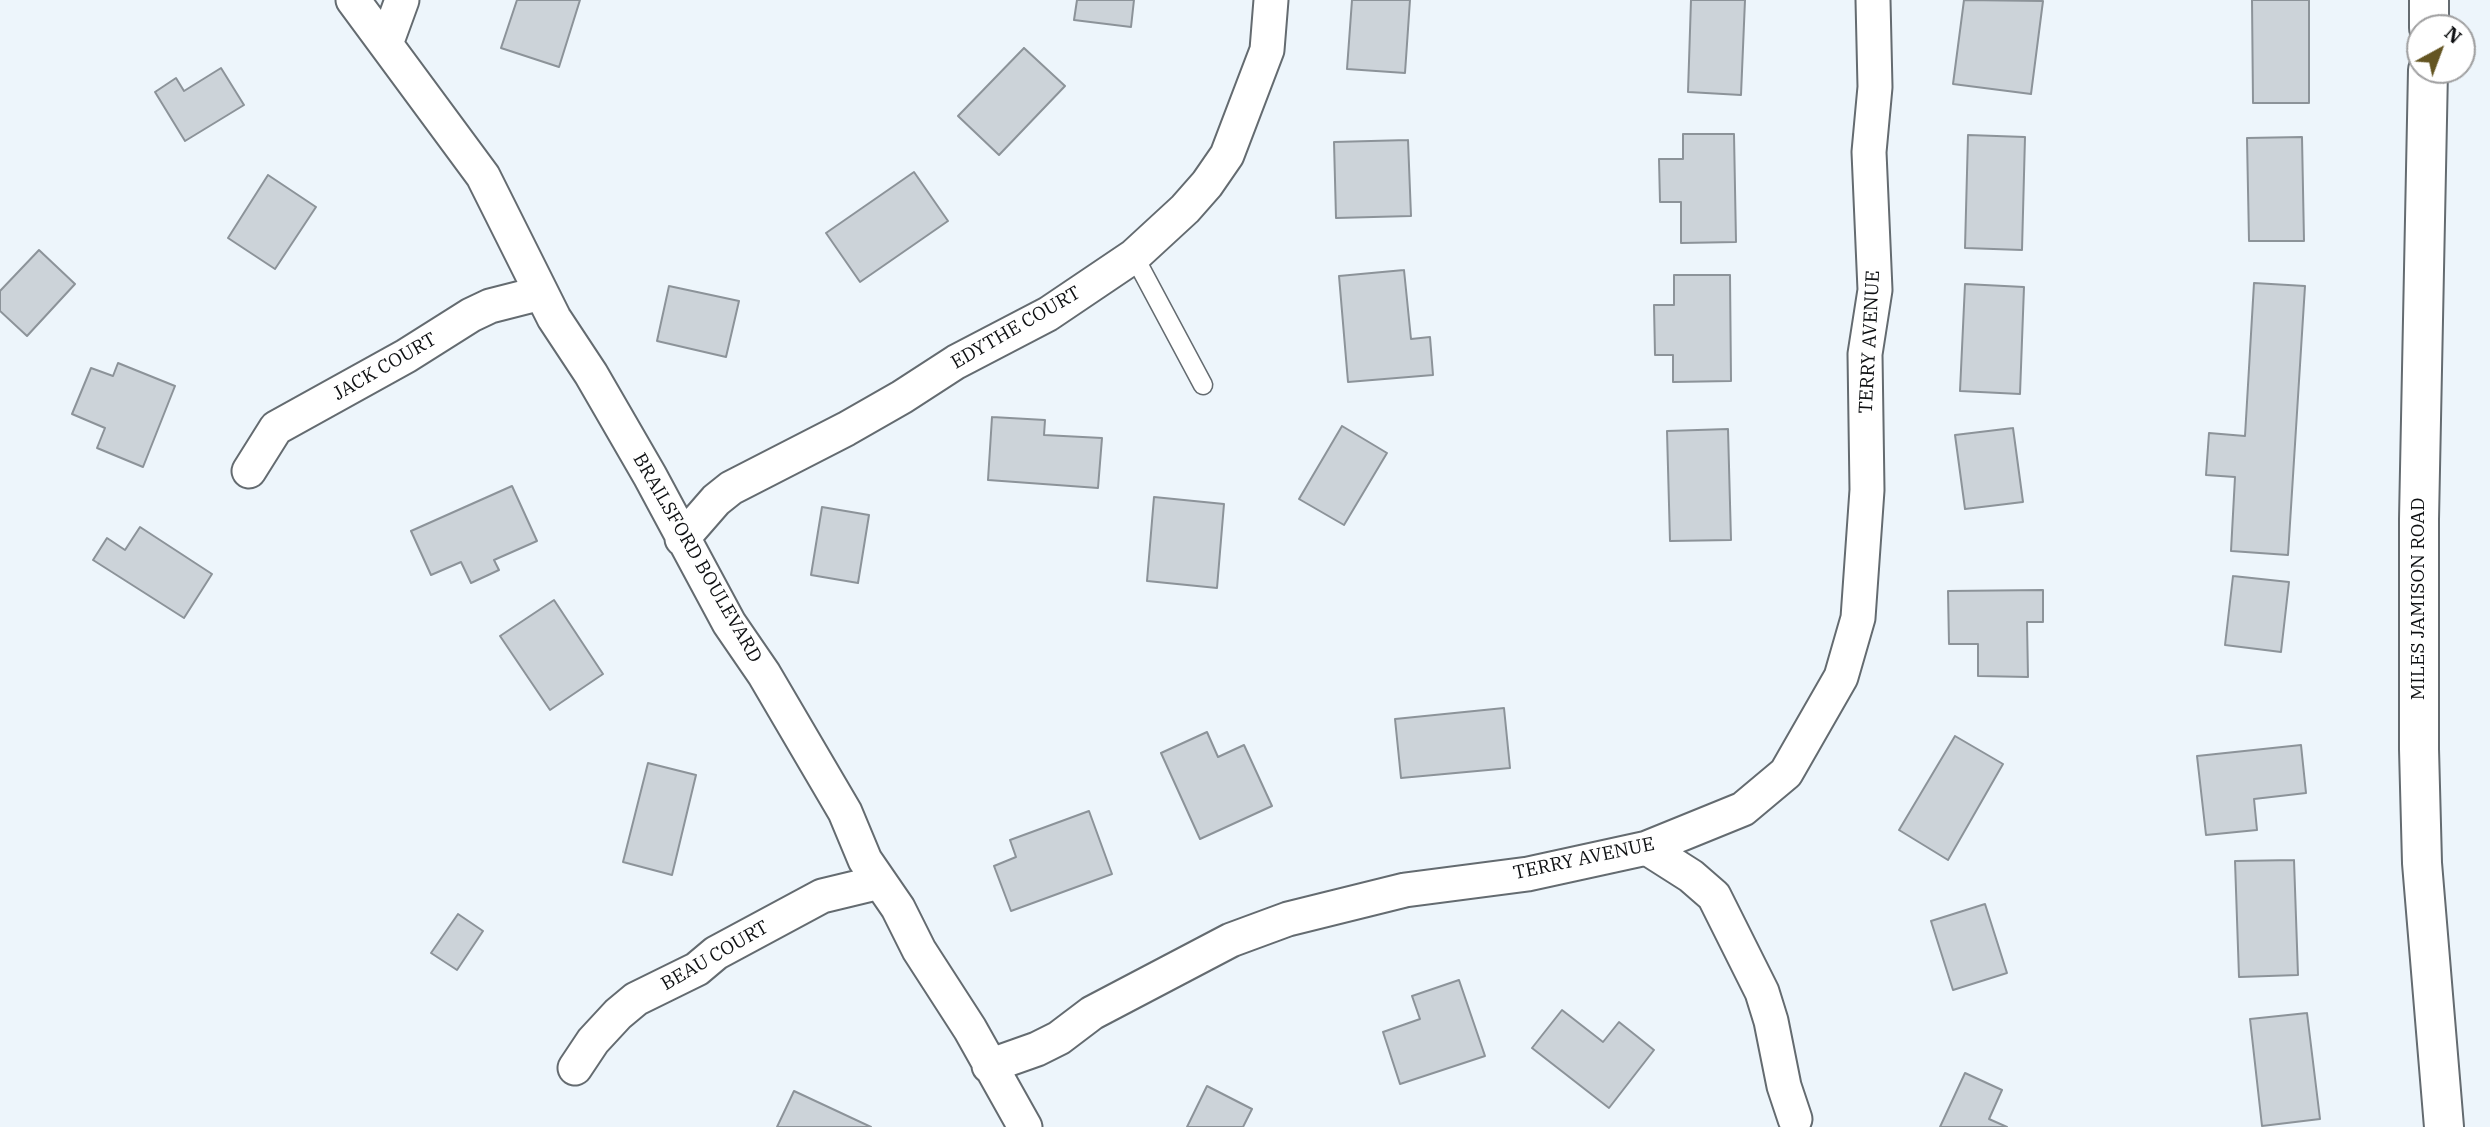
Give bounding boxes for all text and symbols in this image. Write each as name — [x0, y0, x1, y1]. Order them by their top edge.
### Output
north arrow — [2406, 14, 2476, 84]
text: N — [2440, 21, 2467, 49]
street label: TERRY AVENUE — [1855, 270, 1885, 414]
street label: EDYTHE COURT — [947, 282, 1085, 374]
street label: JACK COURT — [329, 328, 441, 406]
street label: BRAILSFORD BOULEVARD — [628, 449, 766, 667]
street label: MILES JAMISON ROAD — [2408, 498, 2430, 700]
street label: TERRY AVENUE — [1511, 833, 1657, 885]
street label: BEAU COURT — [657, 916, 773, 996]

